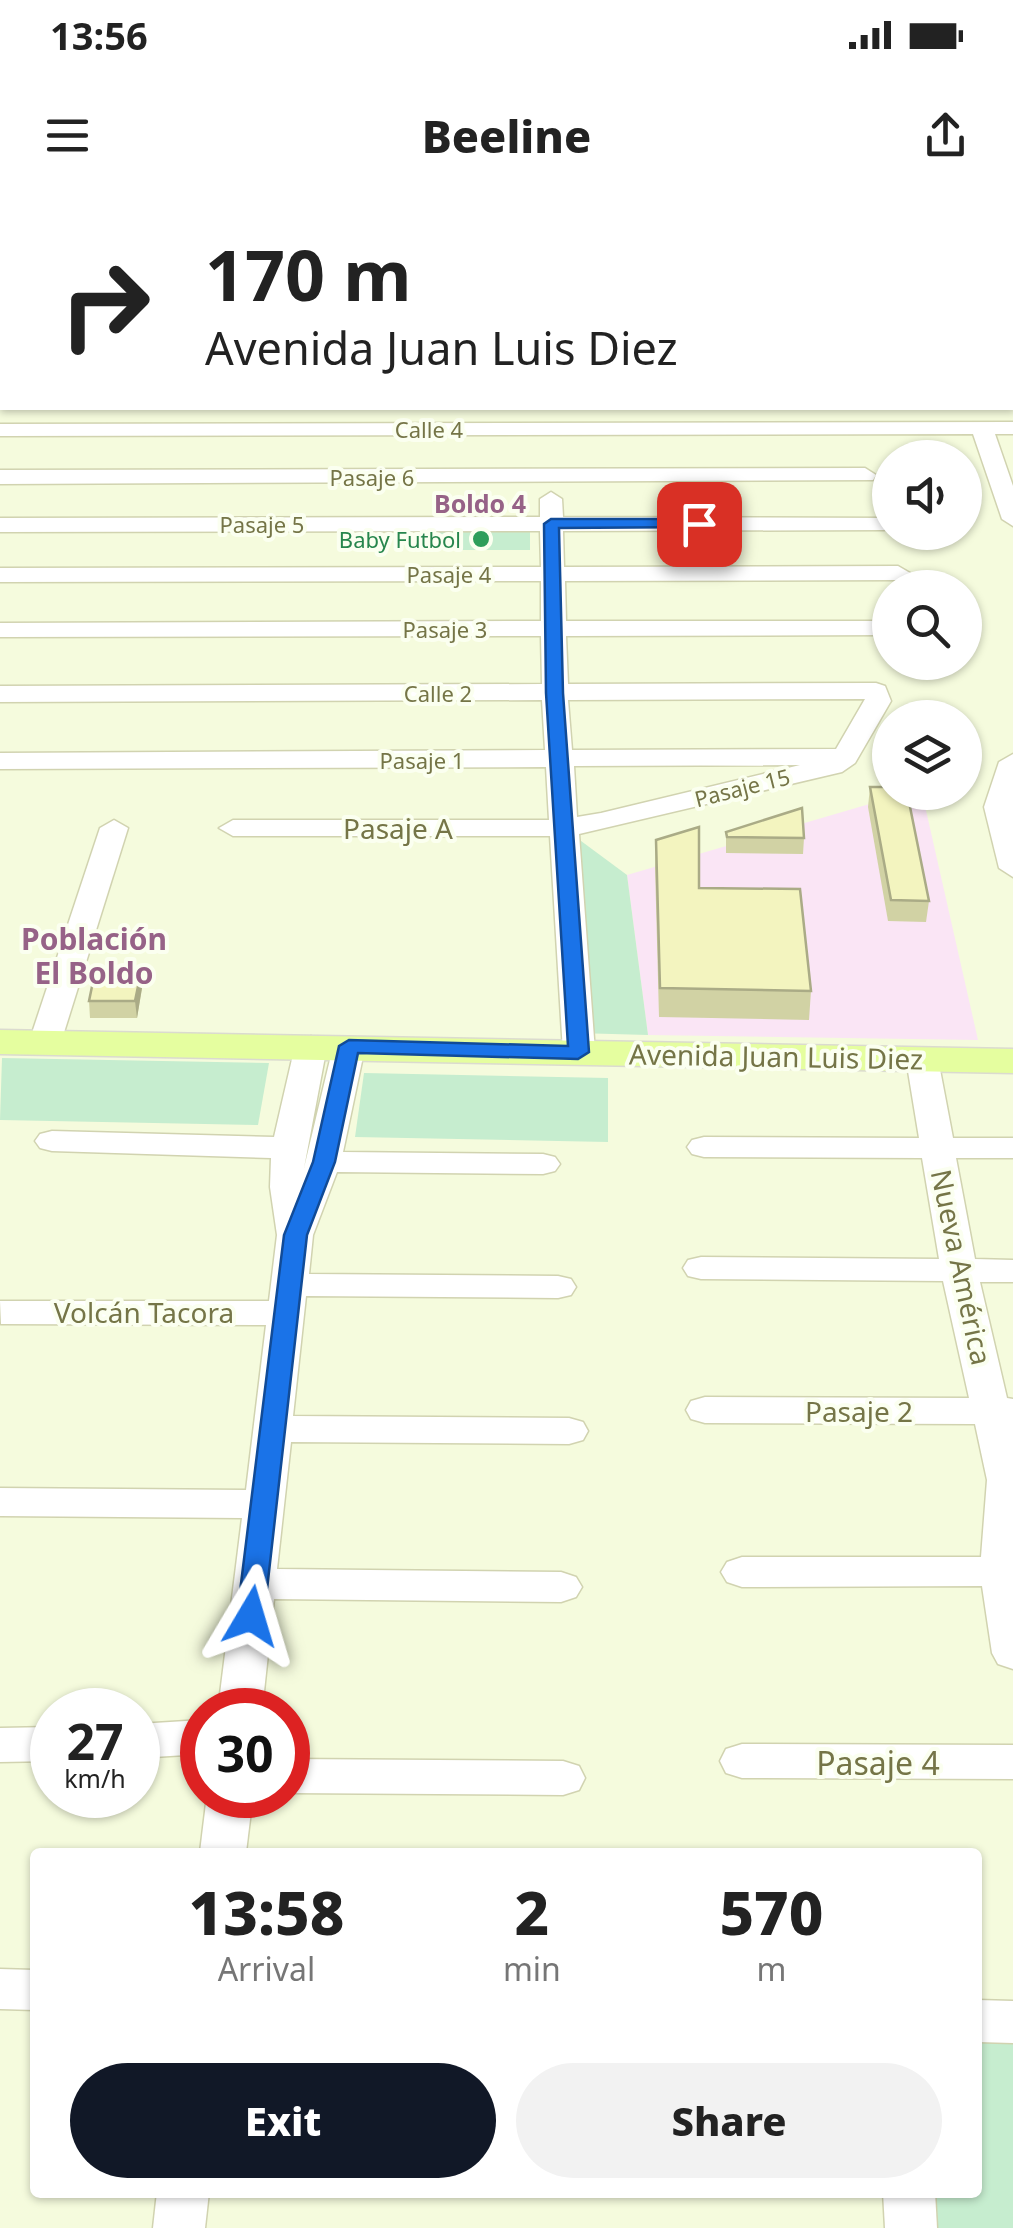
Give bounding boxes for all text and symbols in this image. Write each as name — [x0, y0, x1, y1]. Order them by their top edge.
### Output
text: 13:56 — [50, 9, 148, 61]
text: Beeline — [422, 105, 591, 166]
icon: menu — [40, 108, 95, 163]
icon: share — [918, 108, 973, 163]
text: 170 m — [205, 226, 412, 322]
icon: right — [40, 240, 170, 370]
text: Avenida Juan Luis Diez — [205, 317, 678, 378]
street label: Calle 4 — [395, 414, 464, 444]
map controls — [872, 440, 982, 810]
button: sound — [872, 440, 982, 550]
street label: Pasaje 6 — [330, 462, 414, 492]
pin — [657, 482, 742, 567]
district label: Boldo 4 — [434, 486, 526, 520]
icon: arrive — [672, 497, 727, 552]
street label: Pasaje 5 — [220, 509, 304, 539]
place label: Baby Futbol — [339, 524, 461, 554]
marker: Baby Futbol — [470, 528, 492, 550]
street label: Pasaje 4 — [407, 559, 492, 589]
button: search — [872, 570, 982, 680]
street label: Pasaje 3 — [403, 614, 487, 644]
street label: Calle 2 — [404, 678, 472, 708]
button: layers — [872, 700, 982, 810]
street label: Pasaje 1 — [380, 745, 464, 775]
street label: Pasaje 15 — [691, 761, 793, 813]
street label: Pasaje A — [343, 809, 453, 847]
district label: Población El Boldo — [21, 918, 167, 993]
street label: Avenida Juan Luis Diez — [629, 1034, 923, 1078]
street label: Nueva América — [923, 1166, 1001, 1368]
street label: Volcán Tacora — [54, 1293, 234, 1331]
street label: Pasaje 2 — [805, 1392, 913, 1430]
position arrow — [199, 1564, 303, 1668]
speed limit sign: 30 — [180, 1688, 310, 1818]
text: 27 — [66, 1707, 124, 1775]
street label: Pasaje 4 — [816, 1741, 940, 1784]
text: km/h — [64, 1761, 126, 1795]
text: 13:58 — [189, 1871, 344, 1953]
text: 2 — [515, 1871, 549, 1953]
text: 570 — [719, 1871, 823, 1953]
text: Arrival — [218, 1947, 315, 1990]
text: min — [503, 1947, 561, 1990]
text: m — [756, 1947, 786, 1990]
button: Exit — [70, 2063, 496, 2178]
button: Share — [516, 2063, 942, 2178]

